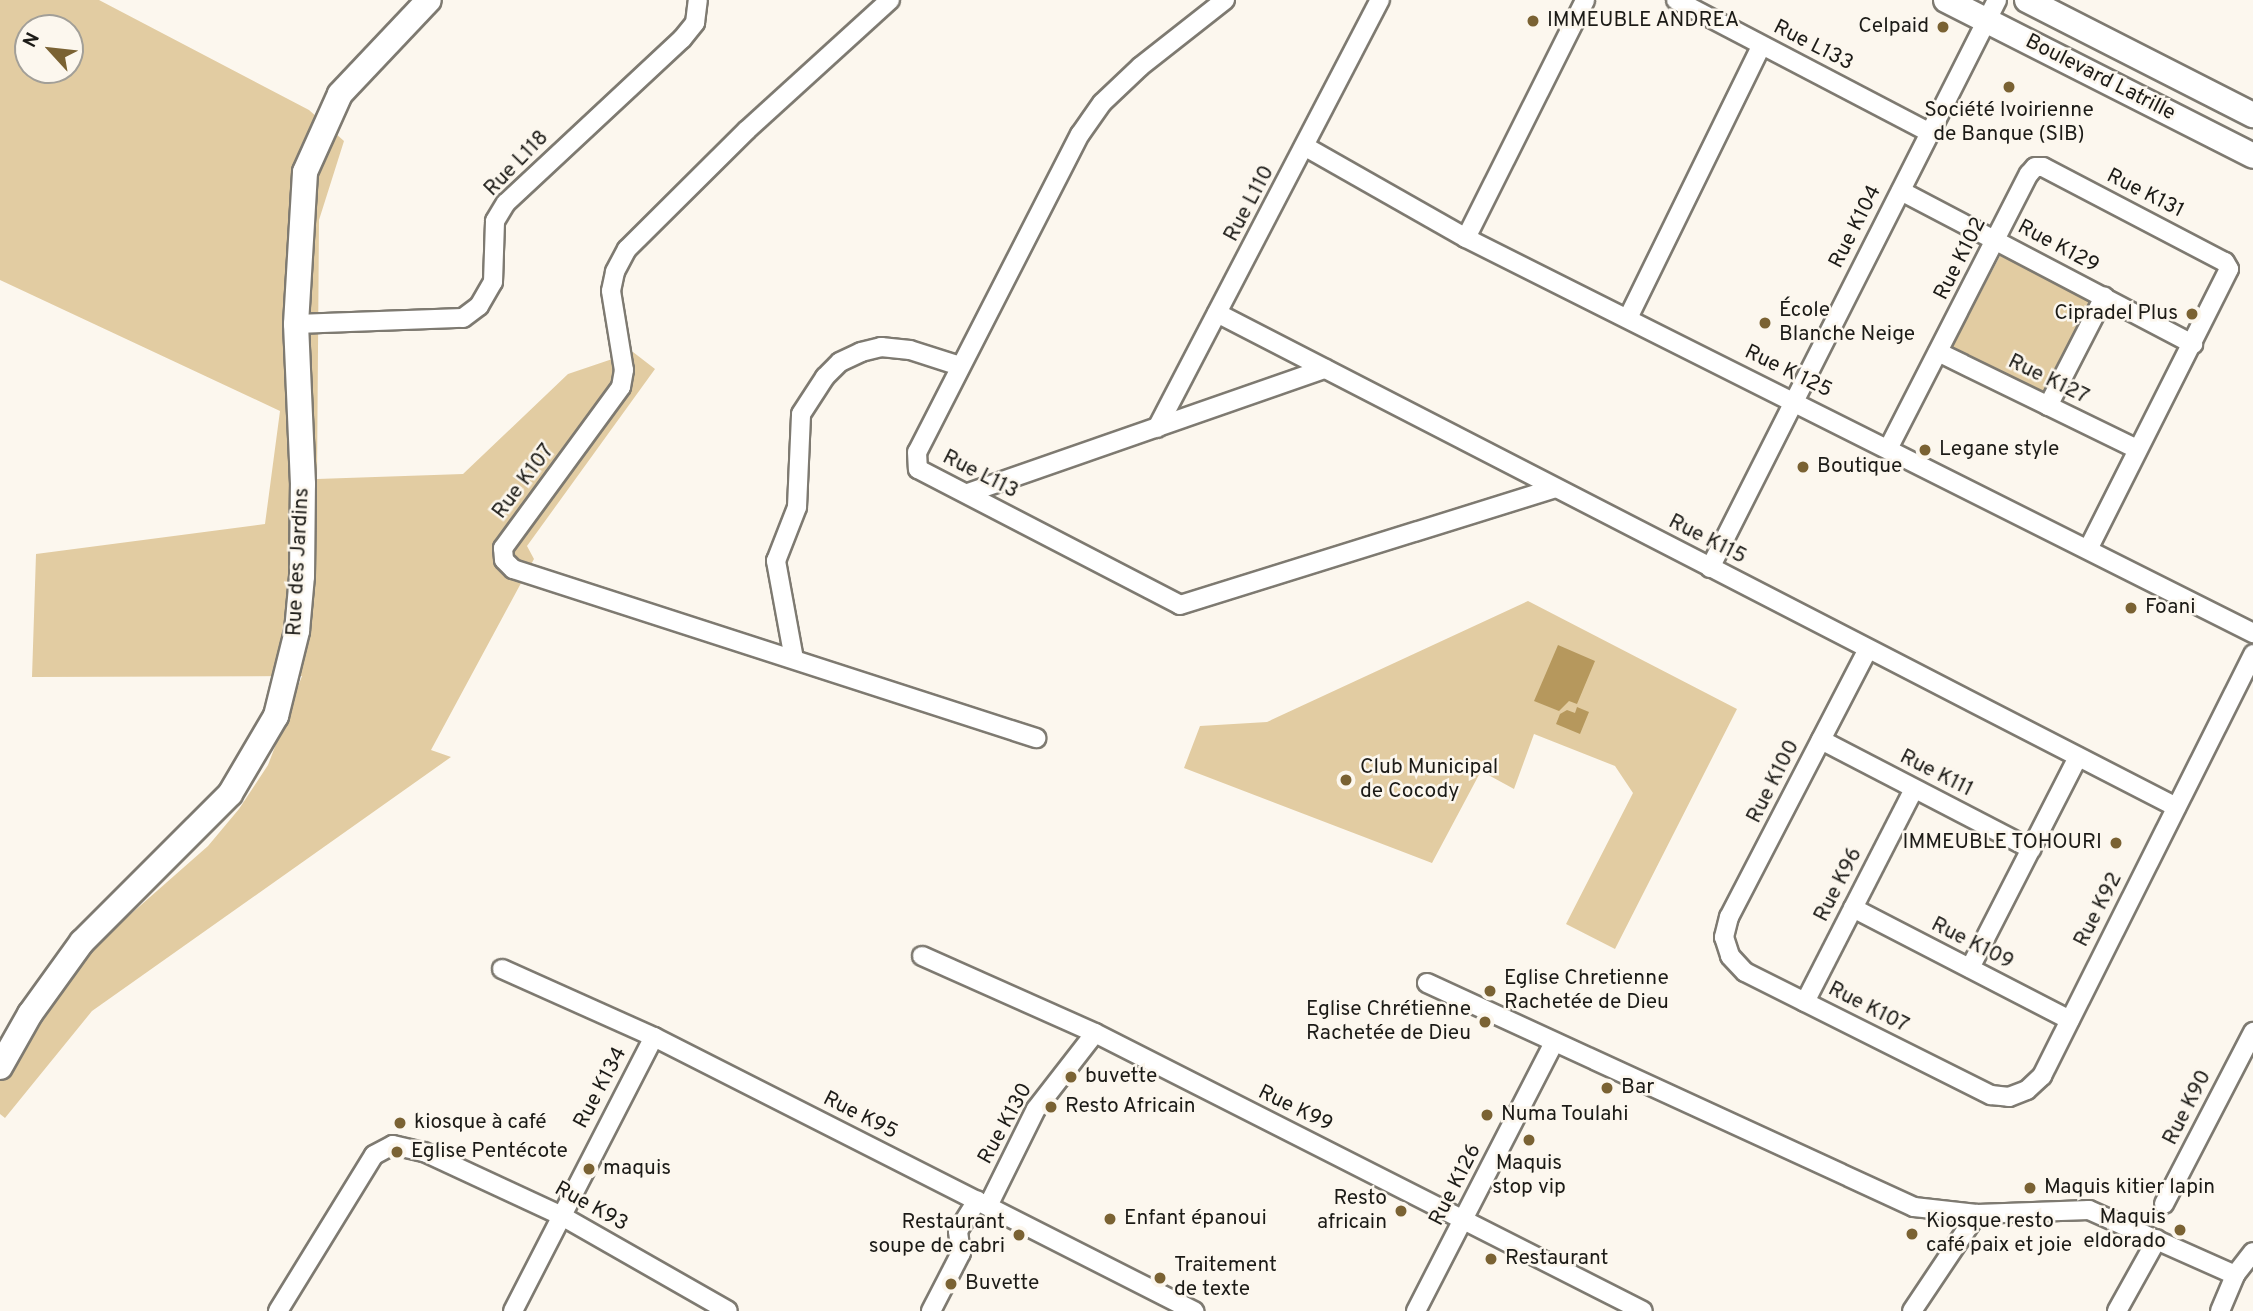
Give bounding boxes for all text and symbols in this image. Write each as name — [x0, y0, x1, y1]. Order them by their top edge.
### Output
place label: IMMEUBLE ANDREA — [1547, 8, 1740, 34]
marker: IMMEUBLE ANDREA — [1525, 13, 1541, 29]
north arrow — [14, 14, 84, 84]
place label: Celpaid — [1858, 14, 1929, 40]
street label: Rue L133 — [1769, 15, 1857, 77]
marker: Celpaid — [1935, 19, 1951, 35]
text: N — [18, 29, 46, 52]
street label: Boulevard Latrille — [2021, 29, 2179, 127]
marker: Société Ivoirienne de Banque (SIB) — [2001, 79, 2017, 95]
place label: Société Ivoirienne de Banque (SIB) — [1924, 98, 2094, 148]
street label: Rue L118 — [480, 126, 554, 202]
street label: Rue L110 — [1220, 162, 1280, 246]
street label: Rue K131 — [2102, 164, 2188, 224]
street label: Rue K104 — [1824, 181, 1888, 273]
street label: Rue K102 — [1929, 213, 1993, 305]
street label: Rue K129 — [2013, 215, 2103, 279]
place label: École Blanche Neige — [1779, 298, 1915, 348]
place label: Cipradel Plus — [2054, 301, 2178, 327]
marker: Cipradel Plus — [2184, 306, 2200, 322]
marker: École Blanche Neige — [1757, 315, 1773, 331]
street label: Rue K 125 — [1740, 340, 1836, 404]
street label: Rue K127 — [2004, 350, 2092, 410]
place label: Legane style — [1939, 437, 2059, 463]
street label: Rue K107 — [488, 440, 560, 524]
marker: Legane style — [1917, 442, 1933, 458]
street label: Rue L113 — [938, 445, 1022, 505]
place label: Boutique — [1817, 454, 1902, 480]
marker: Boutique — [1795, 459, 1811, 475]
street label: Rue des Jardins — [283, 487, 315, 637]
street label: Rue K115 — [1664, 510, 1750, 570]
place label: Foani — [2145, 595, 2196, 621]
marker: Foani — [2123, 600, 2139, 616]
street label: Rue K100 — [1742, 736, 1806, 828]
street label: Rue K111 — [1895, 745, 1977, 803]
place label: Club Municipal de Cocody — [1360, 755, 1498, 805]
marker: Club Municipal de Cocody — [1338, 772, 1354, 788]
place label: IMMEUBLE TOHOURI — [1902, 830, 2102, 856]
marker: IMMEUBLE TOHOURI — [2108, 835, 2124, 851]
street label: Rue K96 — [1810, 844, 1868, 926]
street label: Rue K92 — [2070, 869, 2128, 951]
street label: Rue K109 — [1927, 913, 2017, 975]
place label: Eglise Chretienne Rachetée de Dieu — [1504, 966, 1669, 1016]
street label: Rue K107 — [1824, 977, 1912, 1039]
marker: Eglise Chretienne Rachetée de Dieu — [1482, 983, 1498, 999]
place label: Eglise Chrétienne Rachetée de Dieu — [1306, 997, 1471, 1047]
marker: Eglise Chrétienne Rachetée de Dieu — [1477, 1014, 1493, 1030]
street label: Rue K134 — [569, 1043, 633, 1133]
place label: buvette — [1085, 1064, 1157, 1090]
street label: Rue K90 — [2158, 1066, 2218, 1150]
marker: buvette — [1063, 1069, 1079, 1085]
place label: Bar — [1621, 1075, 1654, 1101]
street label: Rue K130 — [973, 1079, 1039, 1169]
street label: Rue K99 — [1254, 1080, 1336, 1138]
marker: Bar — [1599, 1080, 1615, 1096]
street label: Rue K95 — [818, 1087, 902, 1145]
place label: Resto Africain — [1065, 1094, 1196, 1120]
marker: Resto Africain — [1043, 1099, 1059, 1115]
place label: Numa Toulahi — [1501, 1102, 1629, 1128]
marker: Numa Toulahi — [1479, 1107, 1495, 1123]
place label: kiosque à café — [414, 1110, 546, 1136]
marker: kiosque à café — [392, 1115, 408, 1131]
marker: Maquis stop vip — [1521, 1132, 1537, 1148]
place label: Eglise Pentécote — [411, 1139, 568, 1165]
street label: Rue K126 — [1425, 1140, 1487, 1230]
marker: Eglise Pentécote — [389, 1144, 405, 1160]
place label: Maquis stop vip — [1492, 1151, 1566, 1201]
place label: maquis — [603, 1156, 671, 1182]
marker: maquis — [581, 1161, 597, 1177]
place label: Maquis kitier lapin — [2044, 1175, 2215, 1201]
street label: Rue K93 — [550, 1177, 632, 1237]
marker: Maquis kitier lapin — [2022, 1180, 2038, 1196]
place label: Resto africain — [1317, 1186, 1387, 1236]
marker: Resto africain — [1393, 1203, 1409, 1219]
place label: Maquis eldorado — [2083, 1205, 2166, 1255]
place label: Enfant épanoui — [1124, 1206, 1267, 1232]
place label: Kiosque resto café paix et joie — [1926, 1209, 2072, 1259]
place label: Restaurant soupe de cabri — [869, 1210, 1005, 1260]
marker: Enfant épanoui — [1102, 1211, 1118, 1227]
marker: Maquis eldorado — [2172, 1222, 2188, 1238]
marker: Kiosque resto café paix et joie — [1904, 1226, 1920, 1242]
marker: Restaurant soupe de cabri — [1011, 1227, 1027, 1243]
place label: Restaurant — [1505, 1246, 1608, 1272]
marker: Restaurant — [1483, 1251, 1499, 1267]
place label: Traitement de texte — [1174, 1253, 1277, 1303]
marker: Traitement de texte — [1152, 1270, 1168, 1286]
place label: Buvette — [965, 1271, 1039, 1297]
marker: Buvette — [943, 1276, 959, 1292]

